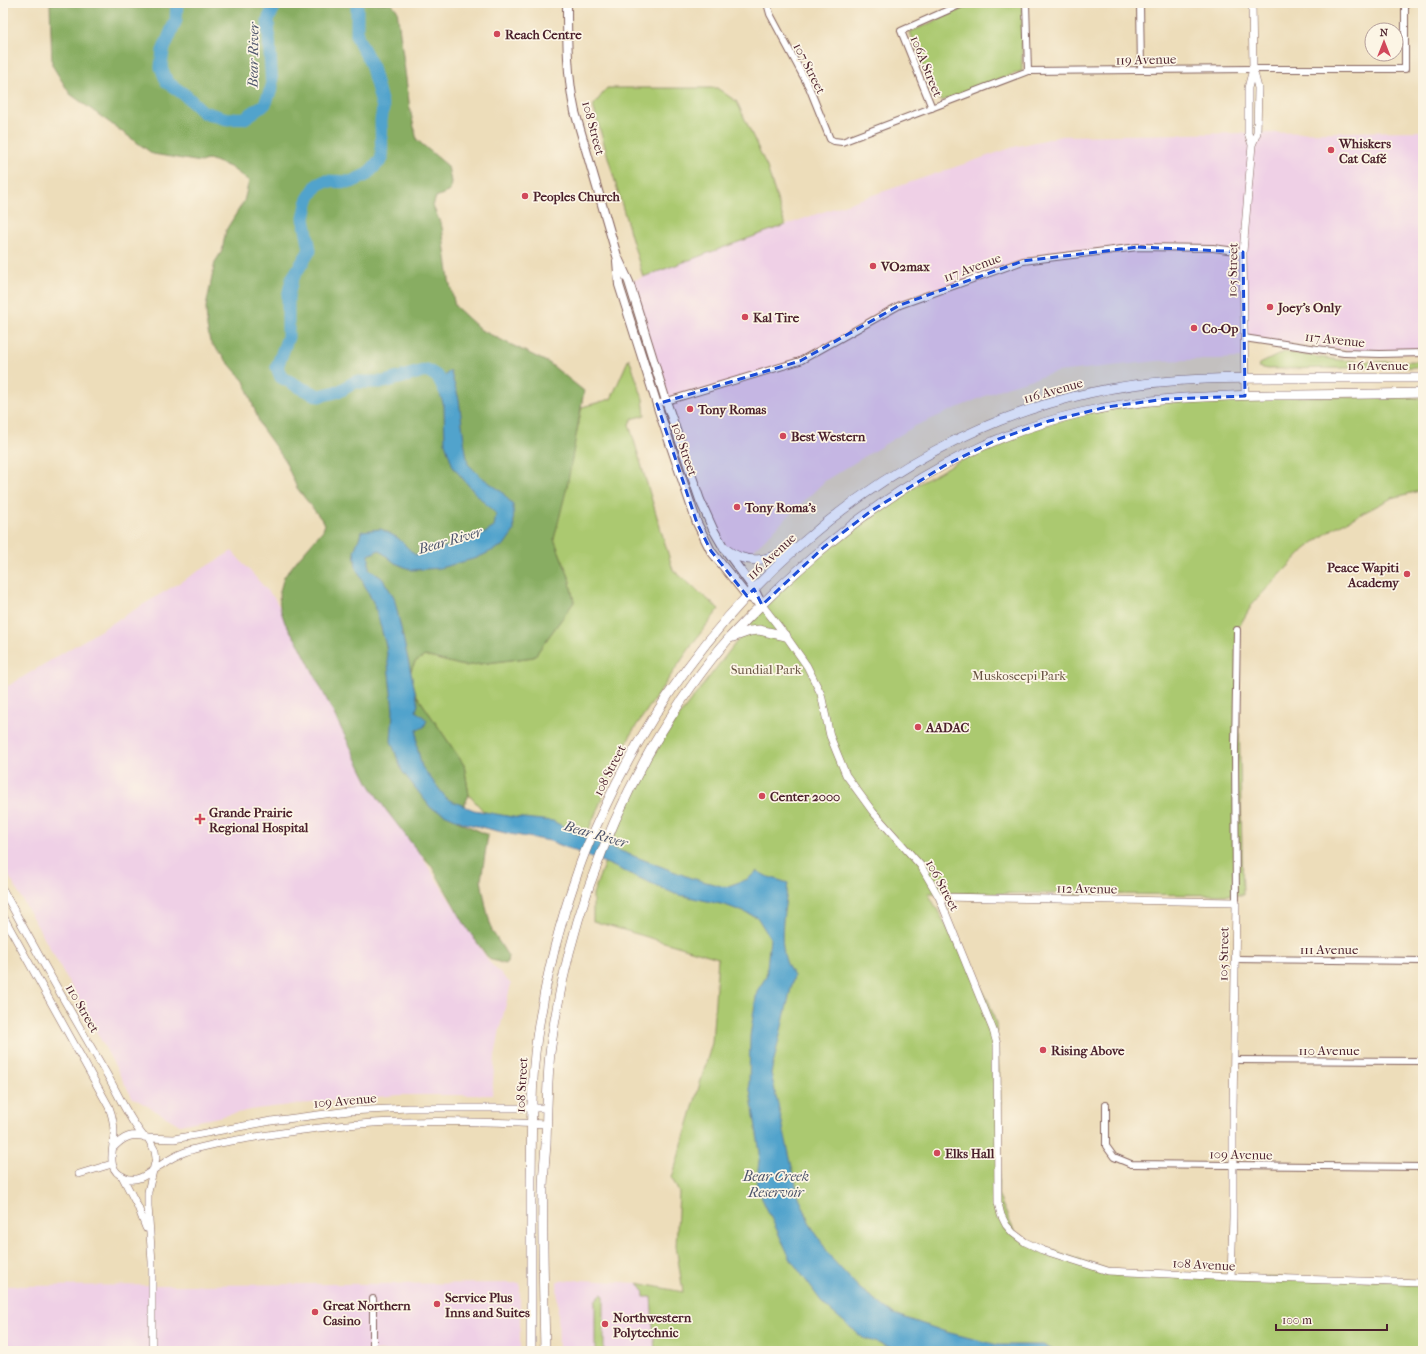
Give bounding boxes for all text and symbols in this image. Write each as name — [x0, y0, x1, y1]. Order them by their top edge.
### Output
water label: Bear River — [244, 21, 263, 89]
north arrow — [1364, 22, 1404, 62]
text: N — [1380, 26, 1389, 39]
place label: Reach Centre — [505, 27, 582, 42]
marker: Reach Centre — [492, 29, 502, 39]
street label: 106A Street — [908, 34, 946, 99]
street label: 107 Street — [790, 40, 829, 96]
street label: 119 Avenue — [1115, 51, 1177, 68]
street label: 108 Street — [579, 99, 608, 157]
place label: Whiskers Cat Café — [1338, 136, 1391, 166]
marker: Whiskers Cat Café — [1326, 145, 1336, 155]
place label: Peoples Church — [533, 189, 620, 205]
marker: Peoples Church — [520, 191, 530, 201]
street label: 105 Street — [1225, 242, 1240, 297]
street label: 117 Avenue — [941, 250, 1004, 285]
place label: VO2max — [880, 259, 930, 274]
marker: VO2max — [868, 261, 878, 271]
place label: Joey's Only — [1276, 300, 1342, 316]
marker: Joey's Only — [1265, 302, 1275, 312]
place label: Kal Tire — [753, 310, 800, 325]
marker: Kal Tire — [740, 312, 750, 322]
place label: Co-Op — [1202, 321, 1238, 337]
marker: Co-Op — [1189, 323, 1199, 333]
street label: 117 Avenue — [1304, 329, 1366, 350]
street label: 116 Avenue — [1347, 358, 1409, 373]
street label: 116 Avenue — [1022, 375, 1085, 406]
place label: Tony Romas — [697, 402, 767, 418]
marker: Tony Romas — [685, 404, 695, 414]
street label: 108 Street — [668, 421, 701, 478]
place label: Best Western — [791, 429, 866, 444]
marker: Best Western — [778, 431, 788, 441]
place label: Tony Roma's — [744, 500, 816, 516]
marker: Tony Roma's — [732, 502, 742, 512]
water label: Bear River — [416, 523, 485, 558]
street label: 116 Avenue — [744, 530, 799, 583]
place label: Peace Wapiti Academy — [1327, 560, 1400, 591]
marker: Peace Wapiti Academy — [1402, 569, 1412, 579]
park label: Sundial Park — [731, 662, 802, 677]
park label: Muskoseepi Park — [972, 668, 1066, 683]
place label: AADAC — [925, 720, 970, 735]
marker: AADAC — [913, 722, 923, 732]
street label: 108 Street — [590, 742, 629, 798]
place label: Center 2000 — [770, 789, 840, 804]
marker: Center 2000 — [757, 791, 767, 801]
place label: Grande Prairie Regional Hospital — [209, 805, 309, 836]
marker: Grande Prairie Regional Hospital — [194, 813, 206, 825]
water label: Bear River — [561, 817, 631, 852]
street label: 106 Street — [923, 857, 962, 914]
street label: 112 Avenue — [1057, 880, 1118, 897]
street label: 105 Street — [1216, 926, 1231, 981]
street label: 111 Avenue — [1300, 942, 1359, 957]
street label: 110 Street — [63, 981, 103, 1035]
place label: Rising Above — [1051, 1043, 1125, 1059]
street label: 110 Avenue — [1298, 1043, 1360, 1058]
marker: Rising Above — [1038, 1045, 1048, 1055]
street label: 108 Street — [513, 1057, 530, 1113]
street label: 109 Avenue — [313, 1090, 378, 1111]
place label: Elks Hall — [945, 1146, 995, 1161]
street label: 109 Avenue — [1209, 1146, 1273, 1163]
marker: Elks Hall — [932, 1148, 942, 1158]
water label: Bear Creek Reservoir — [742, 1168, 809, 1201]
street label: 108 Avenue — [1172, 1255, 1236, 1274]
place label: Service Plus Inns and Suites — [445, 1290, 530, 1320]
place label: Great Northern Casino — [323, 1298, 411, 1328]
marker: Service Plus Inns and Suites — [432, 1299, 442, 1309]
scale bar — [1276, 1306, 1387, 1332]
marker: Great Northern Casino — [310, 1307, 320, 1317]
place label: Northwestern Polytechnic — [613, 1310, 692, 1341]
text: 100 m — [1282, 1313, 1312, 1327]
marker: Northwestern Polytechnic — [600, 1319, 610, 1329]

